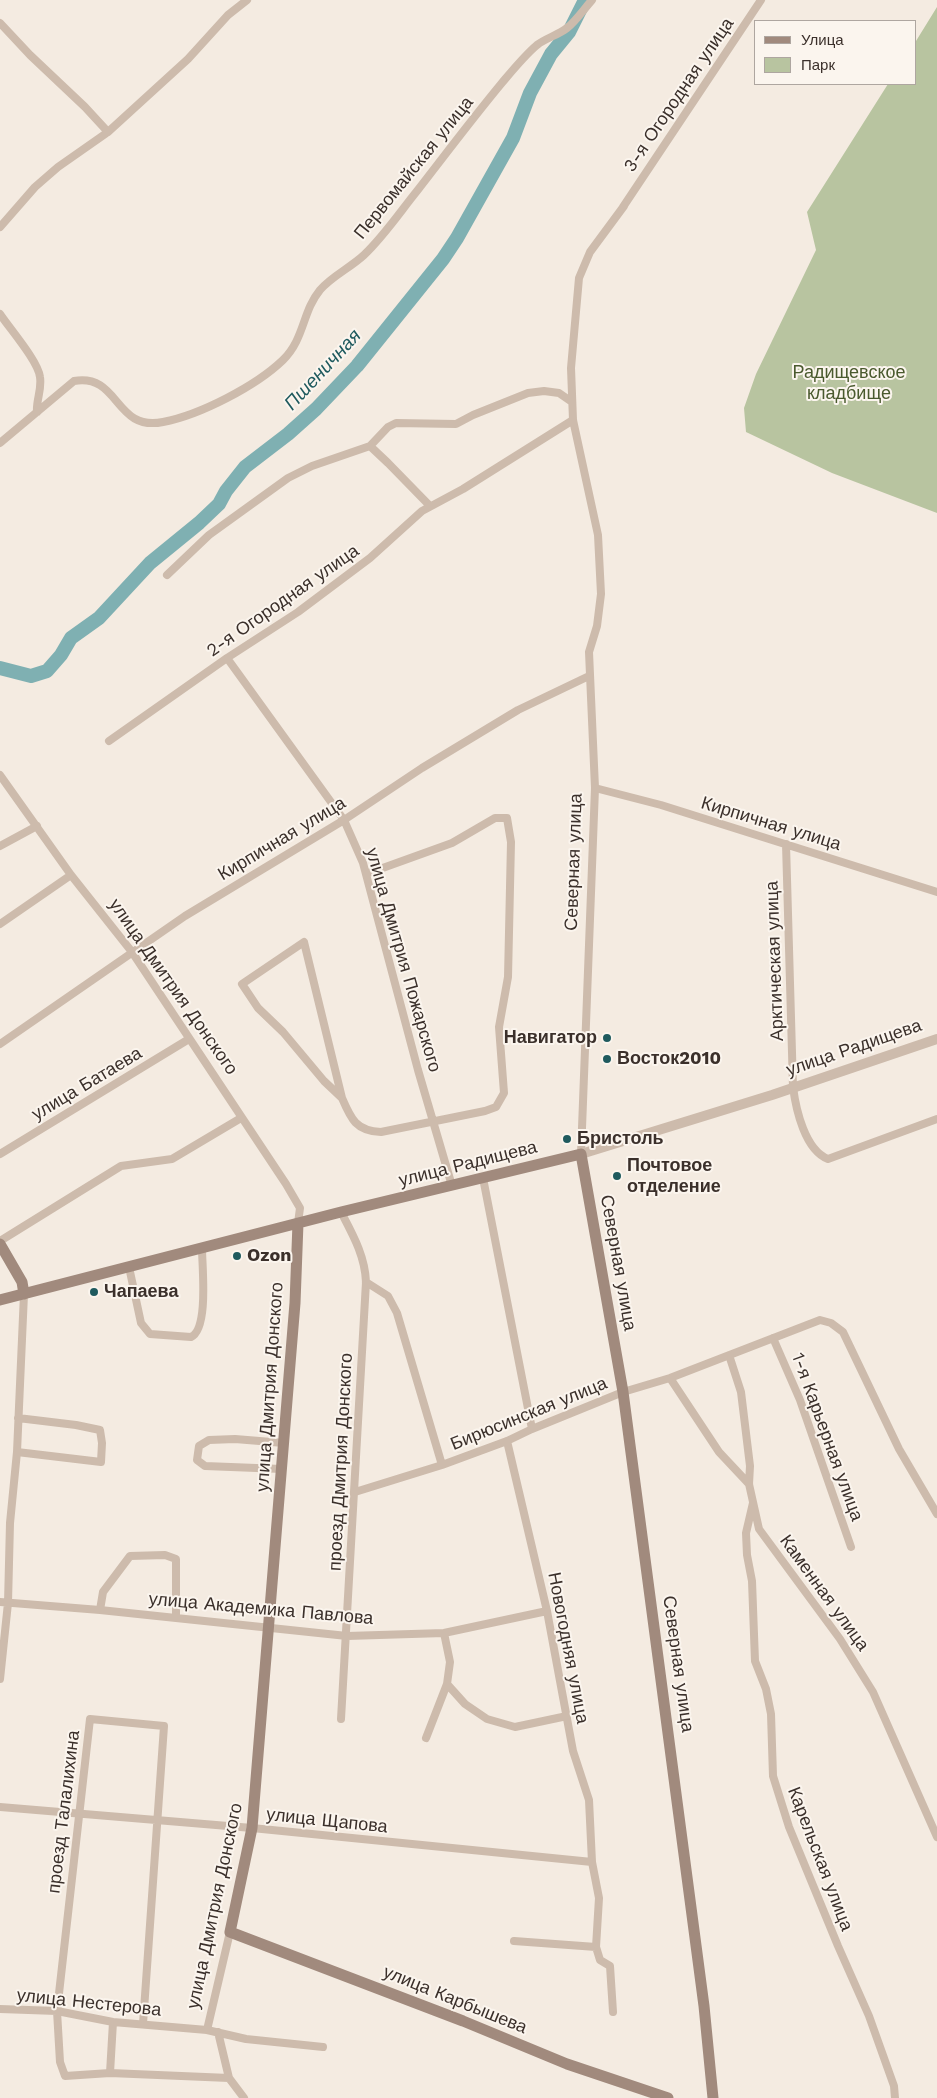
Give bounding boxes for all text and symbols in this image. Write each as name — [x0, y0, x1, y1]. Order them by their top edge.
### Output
street label: 3-я Огородная улица — [619, 14, 739, 176]
legend — [754, 20, 917, 85]
text: Улица — [801, 31, 844, 49]
text: Парк — [801, 56, 835, 74]
street label: Первомайская улица — [350, 92, 478, 244]
water label: Пшеничная — [280, 325, 366, 415]
park label: Радищевское кладбище — [792, 362, 906, 404]
street label: 2-я Огородная улица — [203, 540, 363, 662]
street label: Кирпичная улица — [214, 792, 350, 886]
street label: Кирпичная улица — [698, 792, 844, 856]
street label: Северная улица — [561, 793, 587, 931]
street label: улица Дмитрия Пожарского — [361, 845, 445, 1075]
street label: Арктическая улица — [761, 880, 789, 1042]
street label: улица Дмитрия Донского — [104, 895, 242, 1079]
street label: улица Радищева — [784, 1015, 924, 1081]
place label: Навигатор — [504, 1027, 597, 1049]
marker: Навигатор — [601, 1032, 613, 1044]
street label: улица Батаева — [28, 1043, 146, 1125]
place label: Восток2010 — [617, 1048, 721, 1070]
marker: Восток2010 — [601, 1053, 613, 1065]
place label: Бристоль — [577, 1128, 664, 1150]
marker: Бристоль — [561, 1133, 573, 1145]
street label: улица Радищева — [397, 1136, 539, 1192]
place label: Почтовое отделение — [627, 1155, 721, 1198]
marker: Почтовое отделение — [611, 1170, 623, 1182]
street label: Северная улица — [595, 1193, 641, 1333]
place label: Ozon — [247, 1245, 291, 1267]
marker: Ozon — [231, 1250, 243, 1262]
place label: Чапаева — [104, 1281, 178, 1303]
street label: улица Дмитрия Донского — [252, 1281, 288, 1493]
marker: Чапаева — [88, 1286, 100, 1298]
street label: 1-я Карьерная улица — [787, 1350, 867, 1524]
street label: проезд Дмитрия Донского — [325, 1352, 357, 1572]
street label: Бирюсинская улица — [448, 1373, 610, 1455]
street label: Каменная улица — [775, 1531, 873, 1655]
street label: Новогодняя улица — [543, 1570, 593, 1726]
street label: улица Академика Павлова — [148, 1588, 374, 1630]
street label: Северная улица — [658, 1594, 698, 1734]
street label: проезд Талалихина — [43, 1729, 85, 1895]
street label: Карельская улица — [783, 1784, 857, 1934]
street label: улица Дмитрия Донского — [183, 1801, 247, 2011]
street label: улица Щапова — [265, 1804, 389, 1838]
street label: улица Карбышева — [380, 1961, 530, 2039]
street label: улица Нестерова — [16, 1985, 162, 2021]

